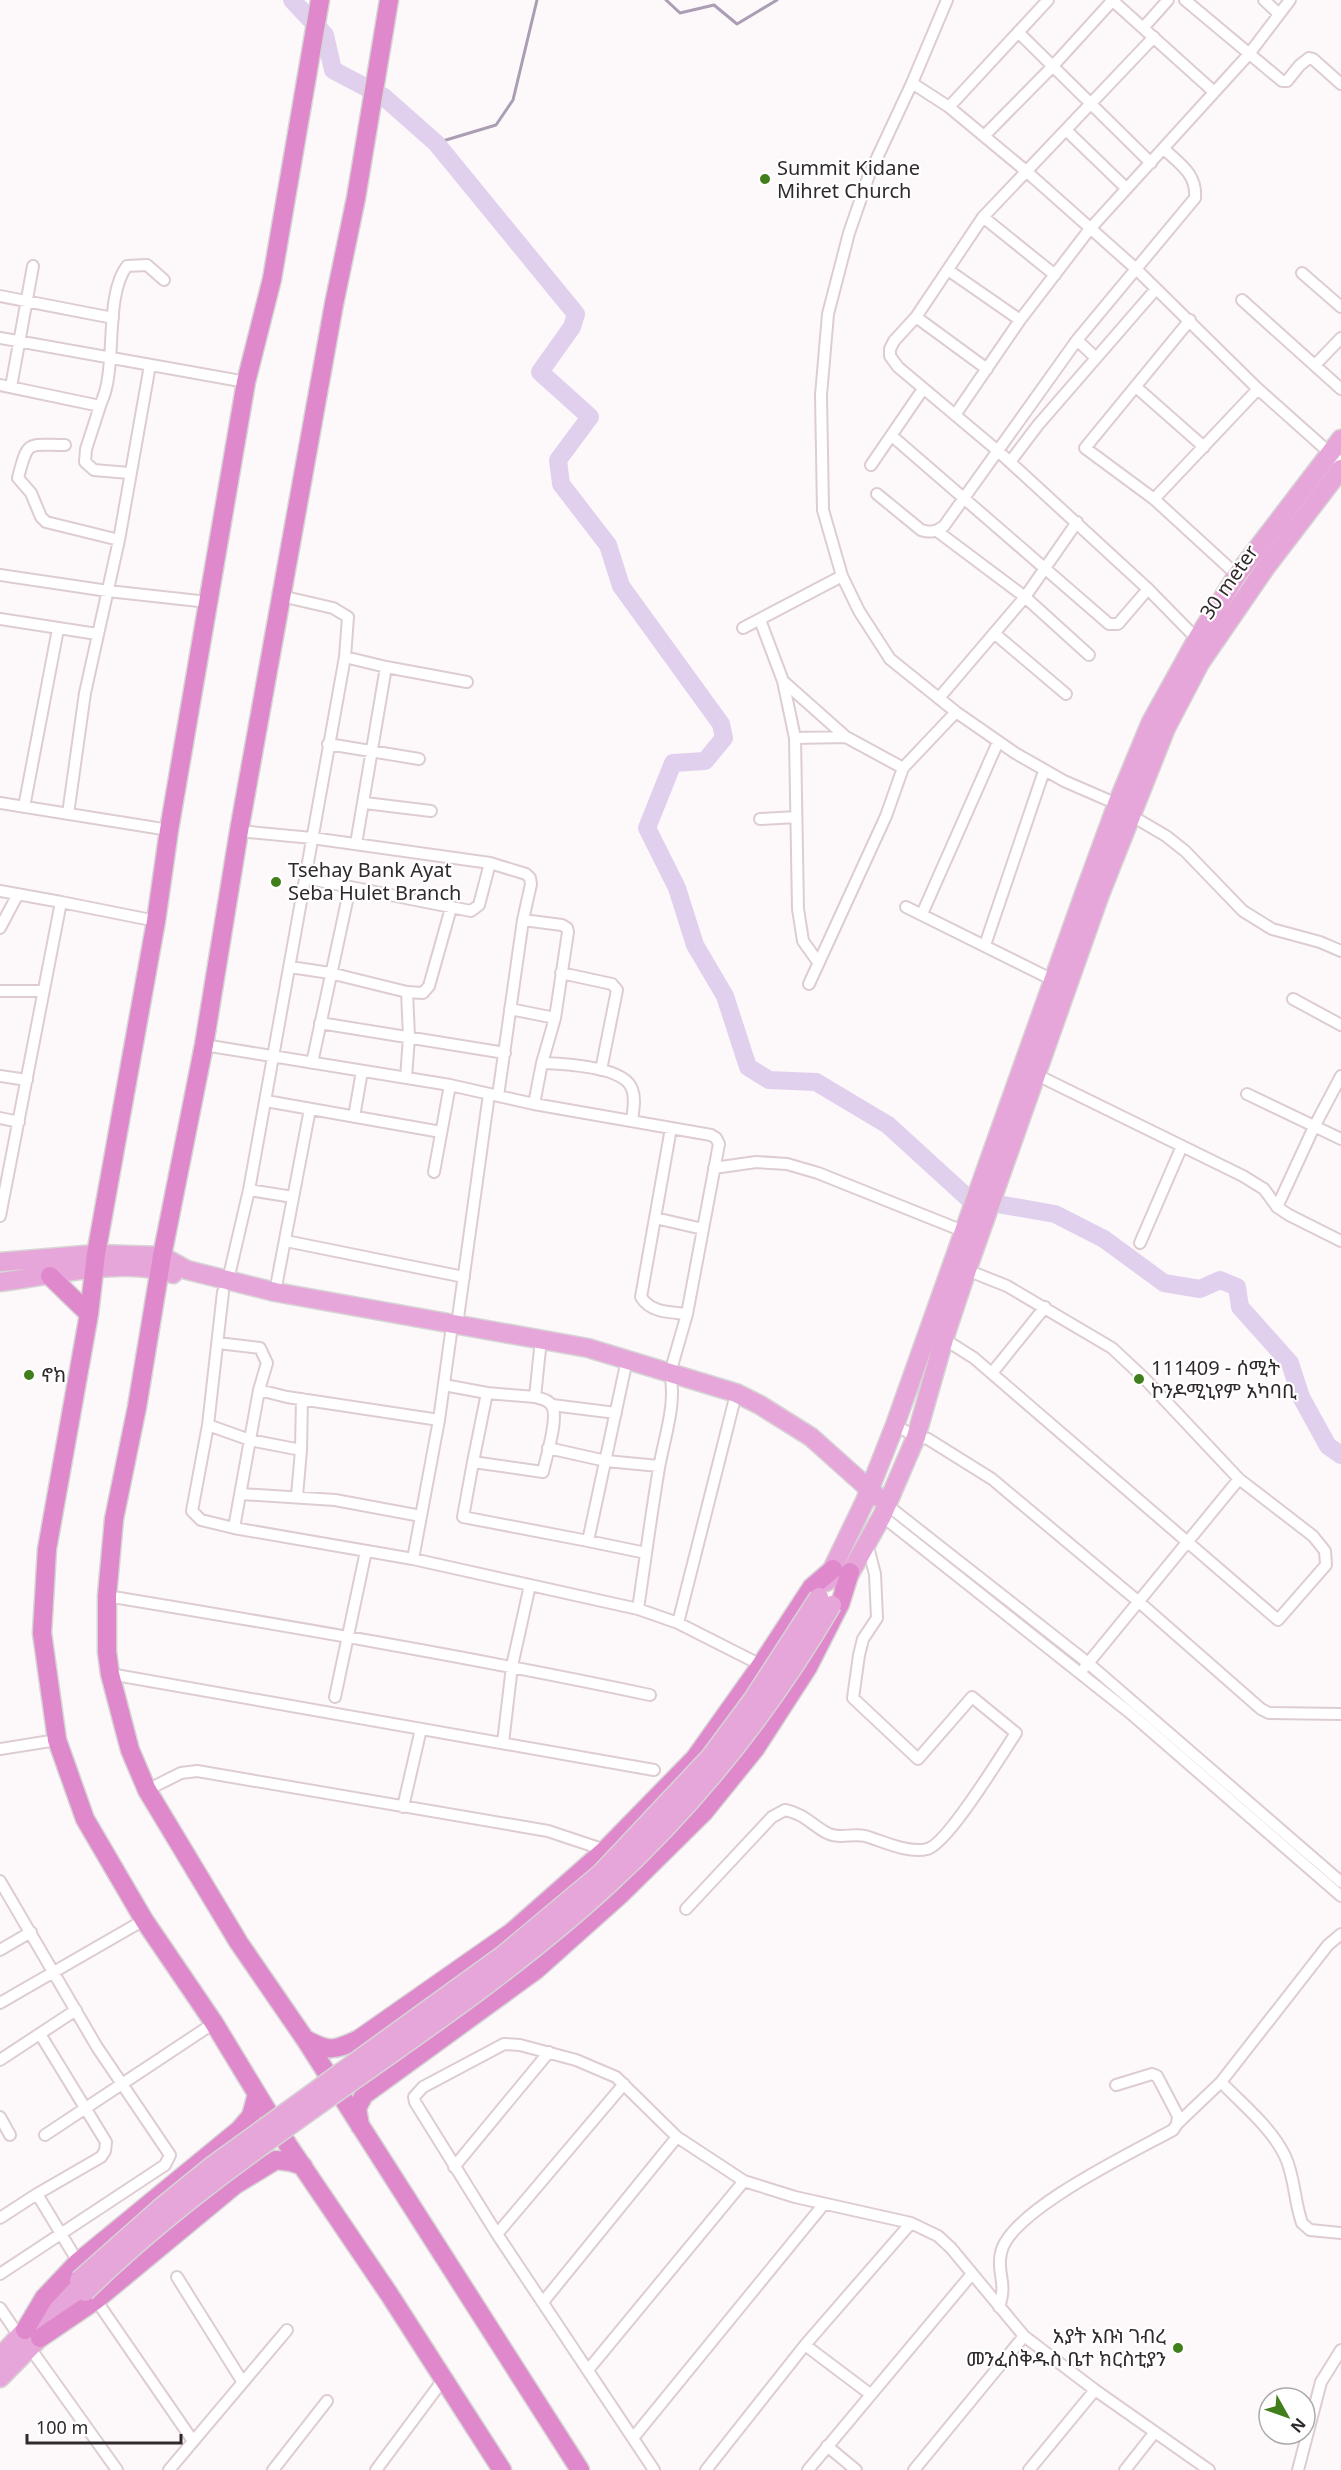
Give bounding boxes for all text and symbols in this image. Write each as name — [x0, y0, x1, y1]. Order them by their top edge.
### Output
place label: Summit Kidane Mihret Church — [777, 154, 920, 204]
marker: Summit Kidane Mihret Church — [758, 172, 772, 186]
street label: 30 meter — [1193, 539, 1264, 624]
place label: Tsehay Bank Ayat Seba Hulet Branch — [288, 856, 461, 906]
marker: Tsehay Bank Ayat Seba Hulet Branch — [269, 875, 283, 889]
place label: 111409 - ሰሚት ኮንዶሚኒየም አካባቢ — [1151, 1354, 1297, 1404]
place label: ኖክ — [41, 1361, 66, 1388]
marker: ኖክ — [22, 1368, 36, 1382]
marker: 111409 - ሰሚት ኮንዶሚኒየም አካባቢ — [1132, 1372, 1146, 1386]
place label: አያት አቡነ ገብረ መንፈስቅዱስ ቤተ ክርስቲያን — [966, 2322, 1166, 2372]
marker: አያት አቡነ ገብረ መንፈስቅዱስ ቤተ ክርስቲያን — [1171, 2341, 1185, 2355]
north arrow — [1257, 2386, 1317, 2446]
scale bar — [27, 2407, 182, 2445]
text: N — [1286, 2414, 1311, 2438]
text: 100 m — [36, 2415, 88, 2439]

